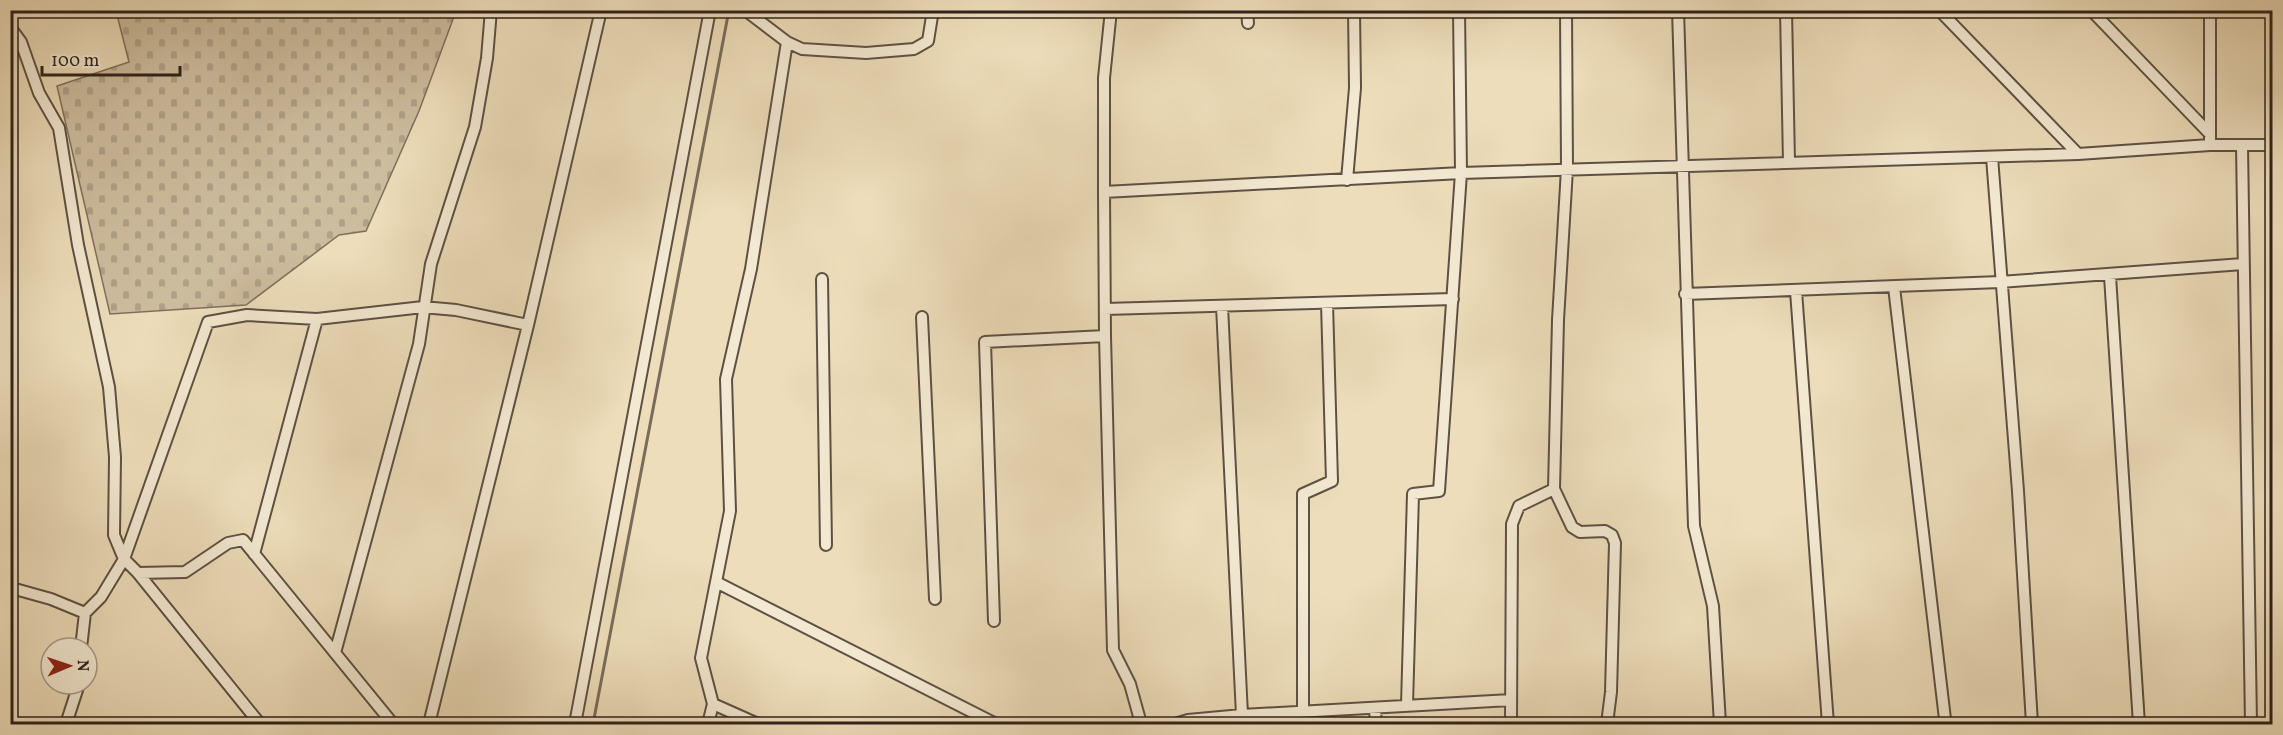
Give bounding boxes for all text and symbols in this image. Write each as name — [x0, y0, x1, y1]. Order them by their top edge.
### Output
scale bar — [42, 39, 180, 77]
text: 100 m — [51, 49, 100, 74]
north arrow — [39, 636, 99, 696]
text: N — [71, 659, 93, 672]

